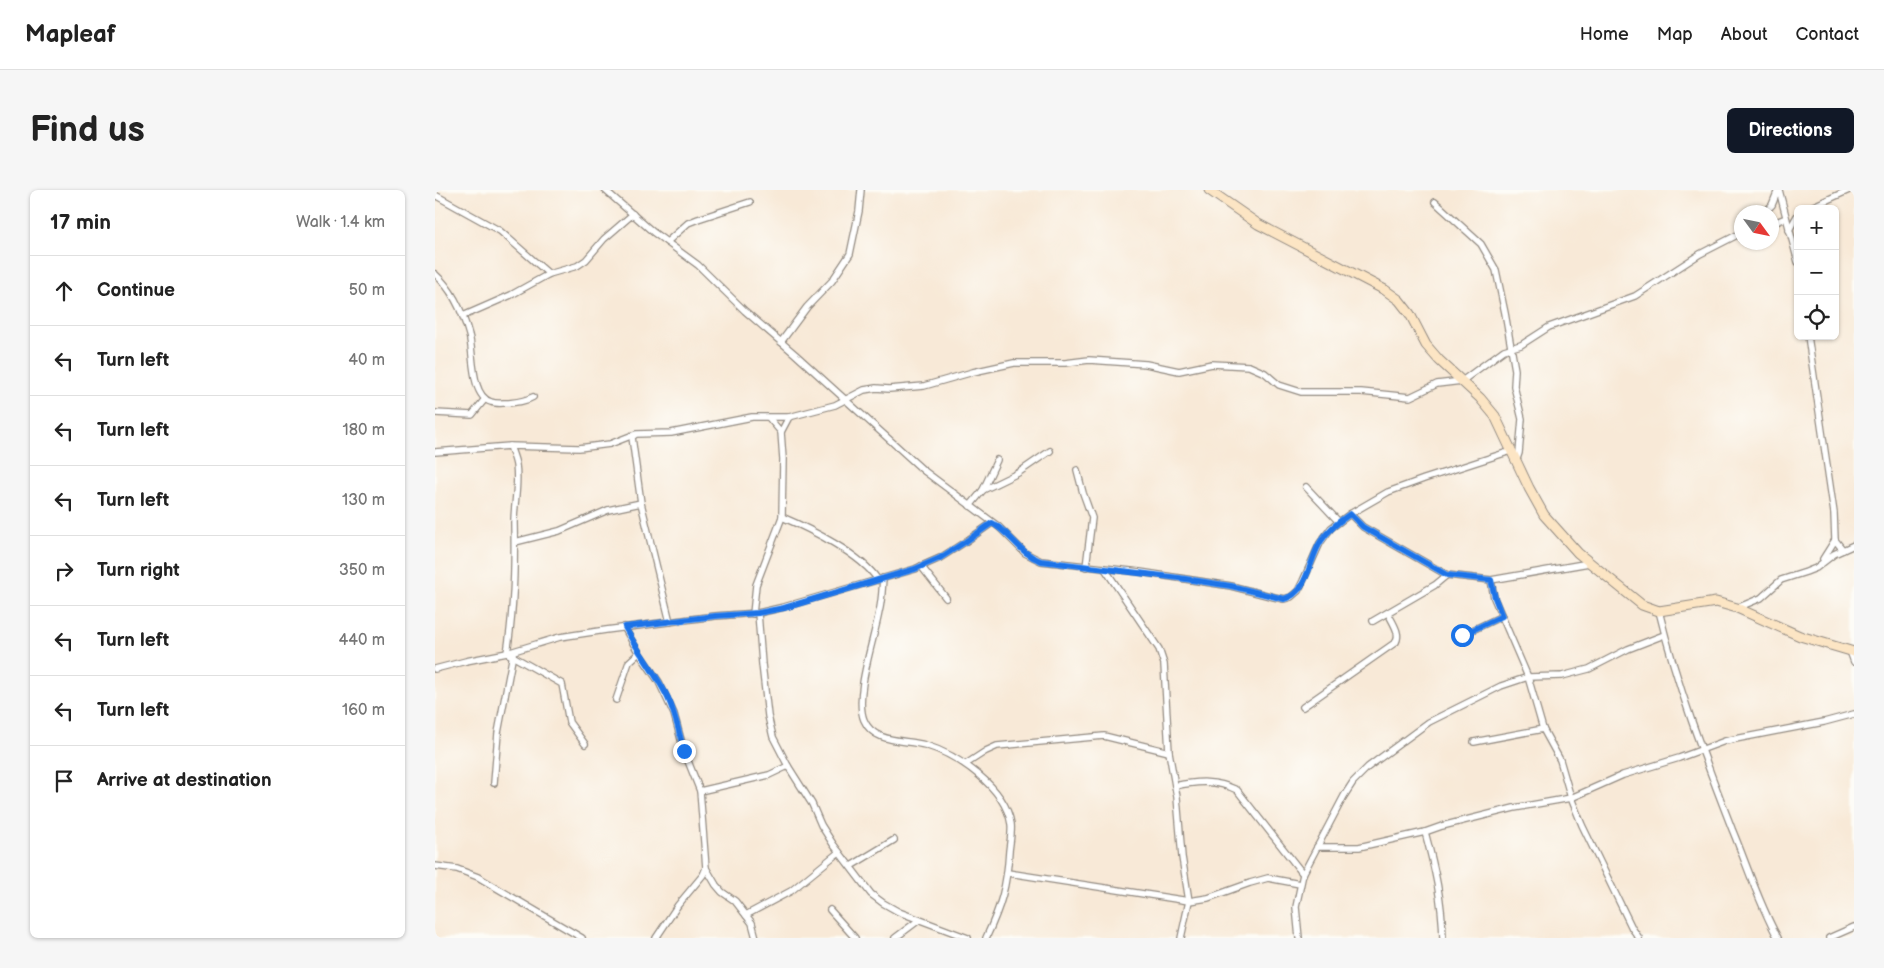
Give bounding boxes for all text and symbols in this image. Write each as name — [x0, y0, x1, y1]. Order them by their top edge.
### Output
text: Mapleaf — [25, 20, 116, 49]
text: Home — [1580, 24, 1629, 45]
text: Map — [1657, 24, 1693, 45]
text: About — [1721, 24, 1768, 45]
text: Contact — [1796, 24, 1859, 45]
button: Directions — [1727, 108, 1854, 153]
text: Find us — [30, 109, 145, 152]
north arrow — [1734, 205, 1779, 250]
map controls — [1794, 205, 1839, 340]
button: + — [1794, 205, 1839, 250]
text: 17 min — [50, 210, 111, 235]
text: Walk · 1.4 km — [296, 213, 385, 232]
button: − — [1794, 250, 1839, 295]
icon: ahead — [50, 277, 78, 305]
text: Continue — [97, 279, 175, 302]
text: 50 m — [349, 281, 385, 300]
button: locate — [1794, 295, 1839, 340]
icon: left — [50, 347, 78, 375]
text: Turn left — [97, 349, 169, 372]
text: 40 m — [348, 351, 385, 370]
icon: left — [50, 417, 78, 445]
text: Turn left — [97, 419, 169, 442]
text: 180 m — [343, 421, 385, 440]
icon: left — [50, 487, 78, 515]
text: Turn left — [97, 489, 169, 512]
text: 130 m — [342, 491, 385, 510]
icon: right — [50, 557, 78, 585]
text: Turn right — [97, 559, 180, 582]
text: 350 m — [339, 561, 385, 580]
route start — [1451, 624, 1474, 647]
icon: left — [50, 627, 78, 655]
text: Turn left — [97, 629, 169, 652]
text: 440 m — [339, 631, 385, 650]
icon: left — [50, 697, 78, 725]
text: Turn left — [97, 699, 169, 722]
text: 160 m — [342, 701, 385, 720]
route end — [673, 740, 696, 763]
icon: arrive — [50, 767, 78, 795]
text: Arrive at destination — [97, 769, 272, 792]

